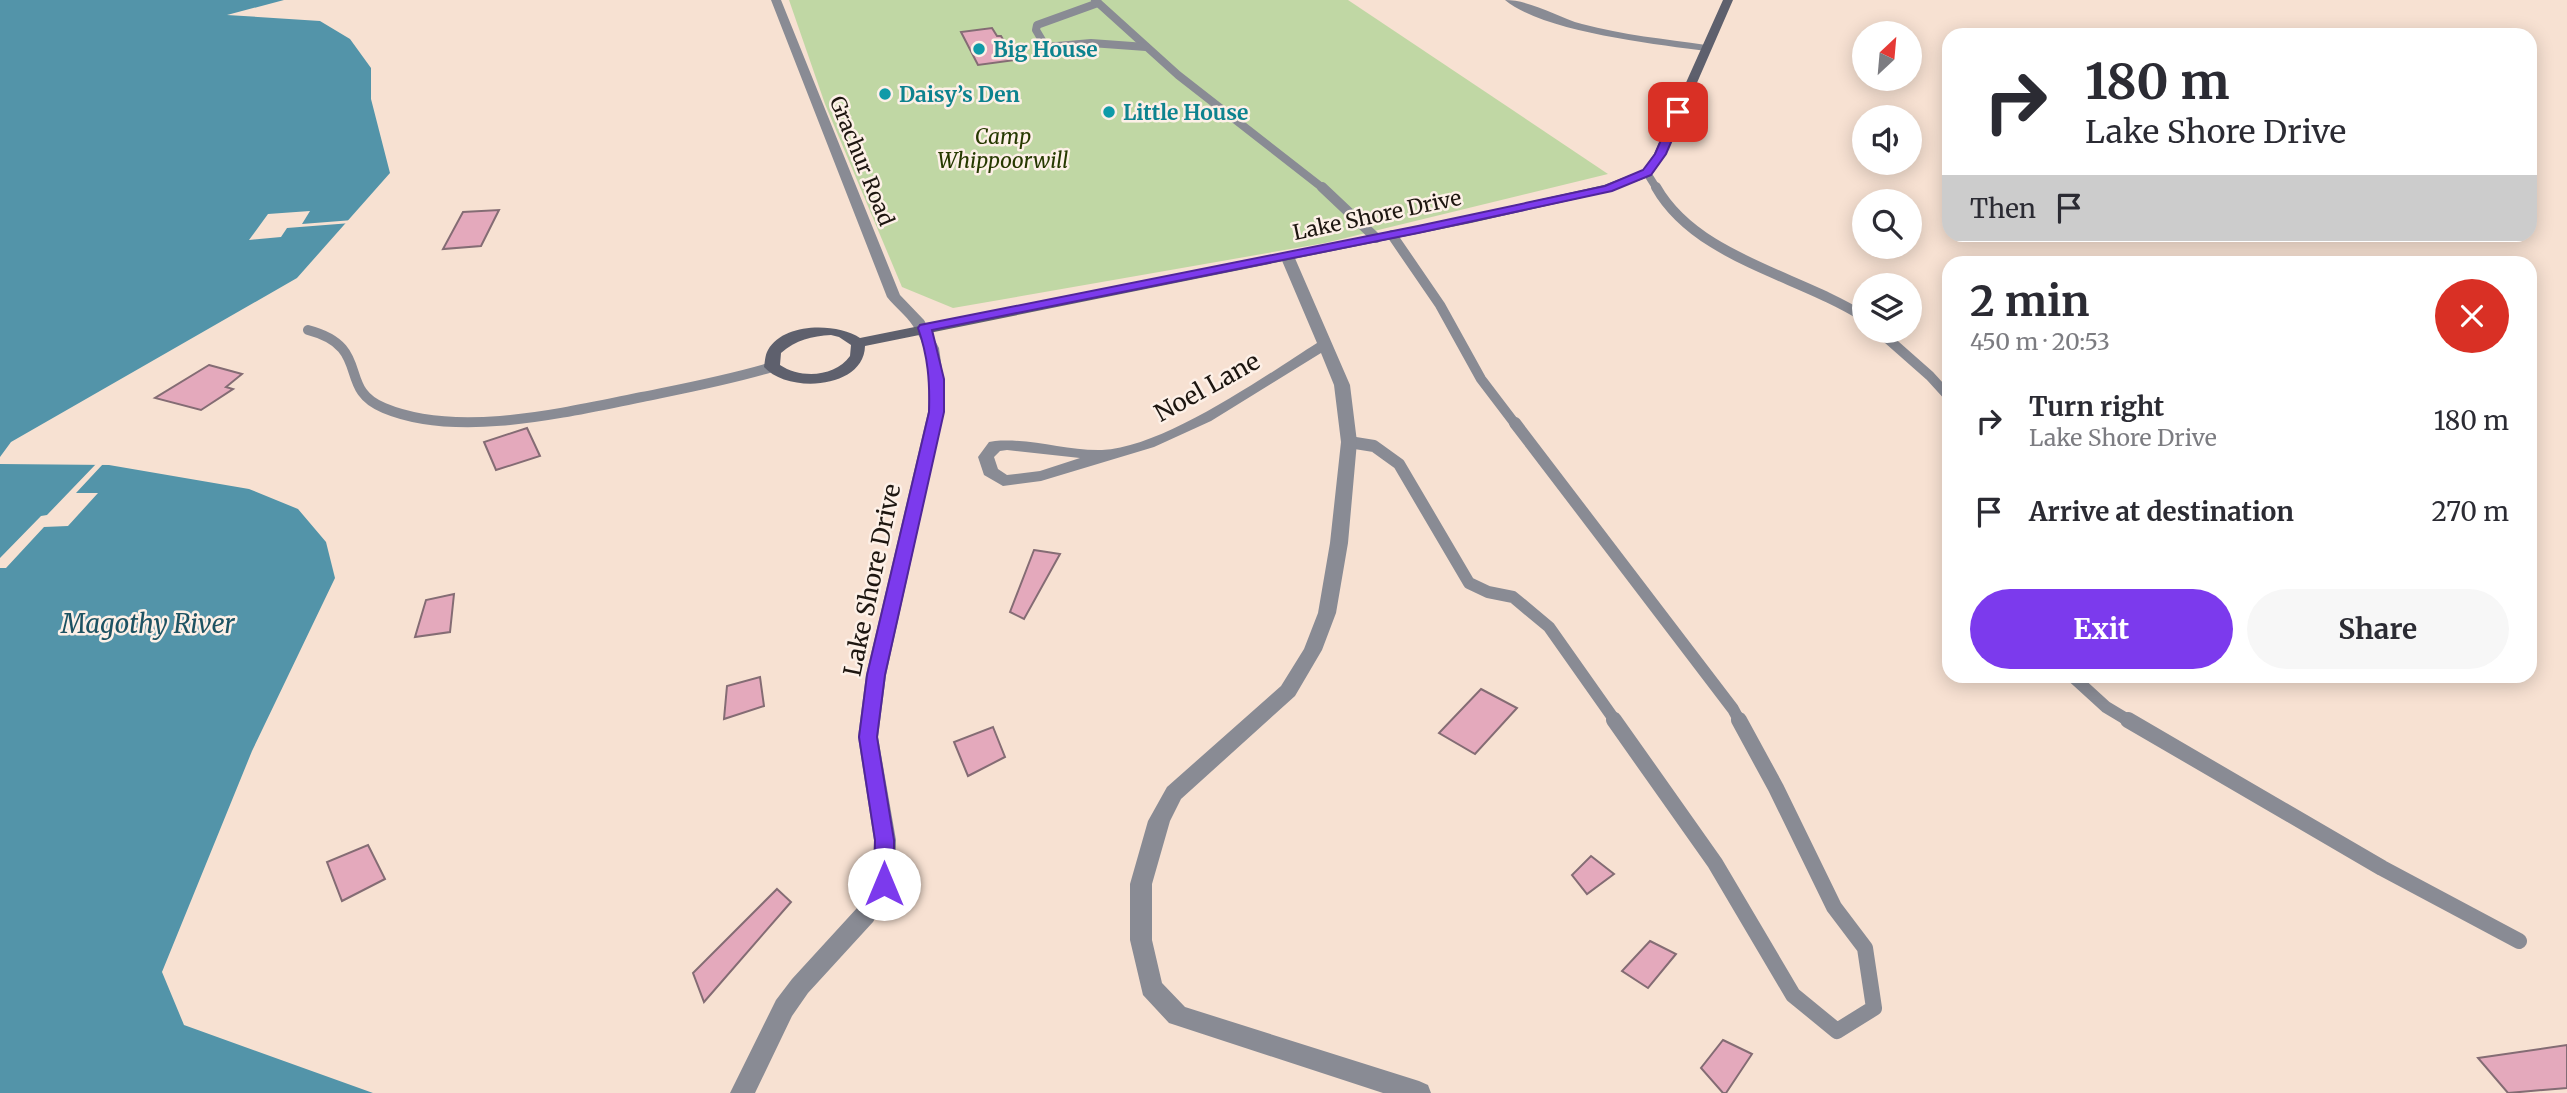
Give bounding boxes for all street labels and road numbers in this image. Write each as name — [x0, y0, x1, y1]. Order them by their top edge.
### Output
street label: Grachur Road — [824, 92, 900, 230]
street label: Lake Shore Drive — [1290, 184, 1464, 246]
street label: Noel Lane — [1149, 345, 1265, 429]
street label: Lake Shore Drive — [836, 481, 908, 679]

